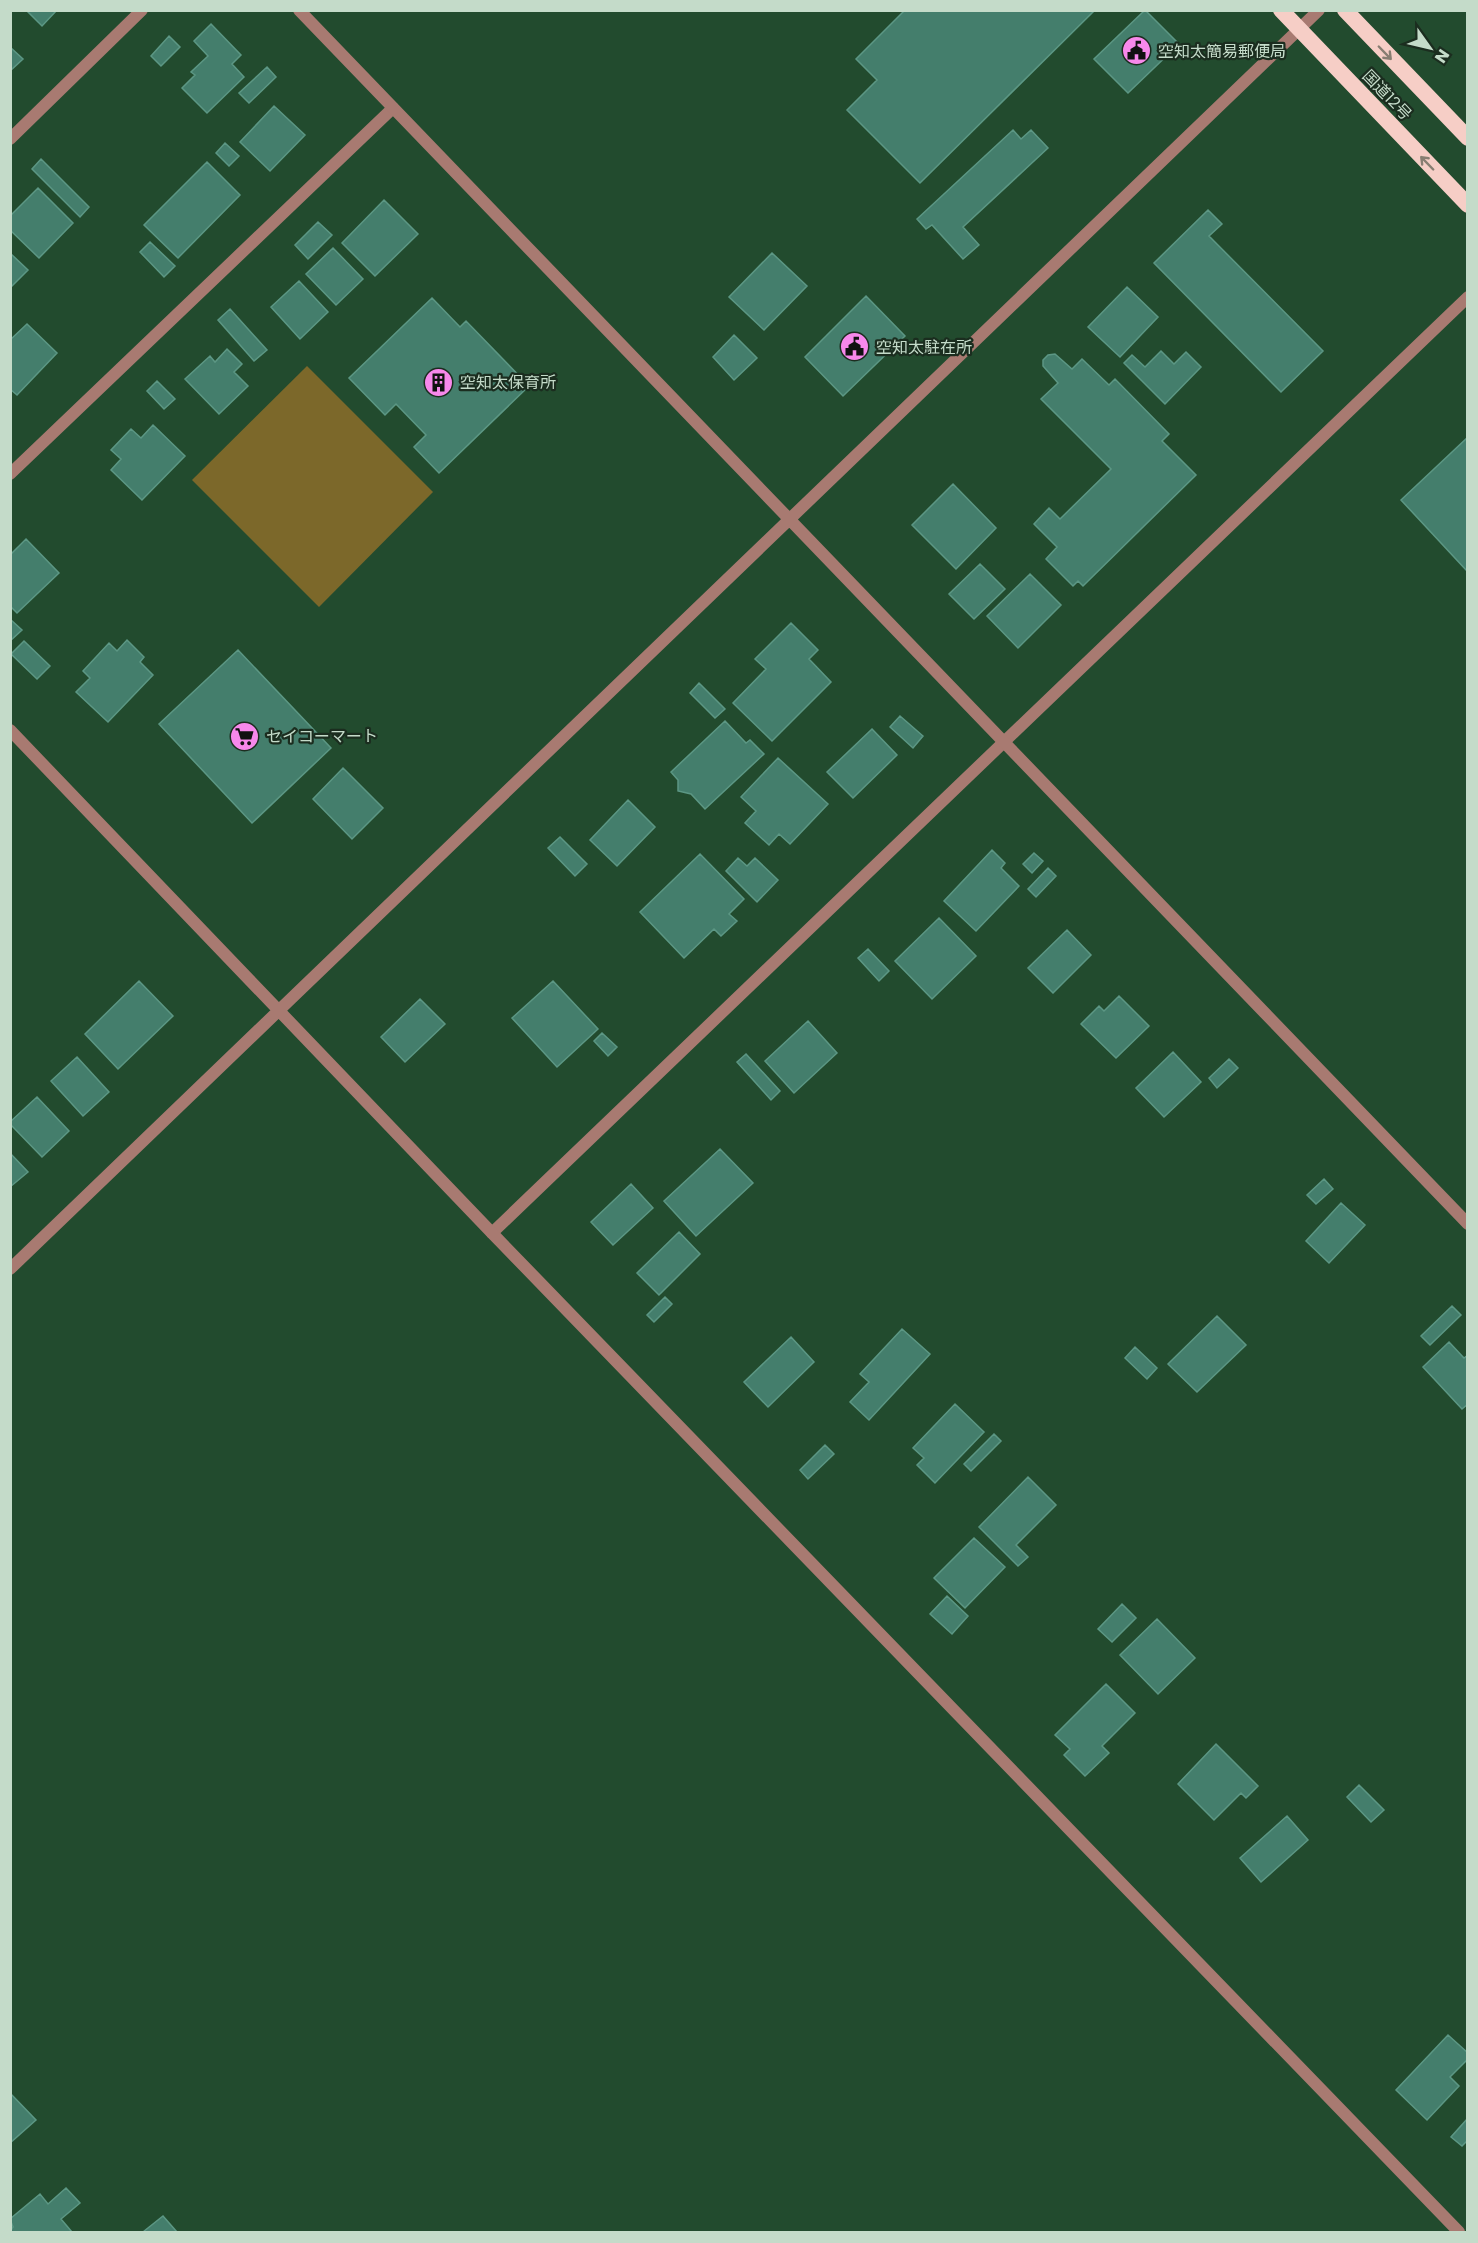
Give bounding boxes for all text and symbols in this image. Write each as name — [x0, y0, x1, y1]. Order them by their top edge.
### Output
north arrow — [1400, 18, 1460, 78]
public building icon: 空知太簡易郵便局 — [1121, 35, 1153, 67]
place label: 空知太簡易郵便局 — [1158, 40, 1286, 63]
one-way arrow — [1378, 45, 1392, 60]
text: N — [1429, 45, 1455, 68]
street label: 国道12号 — [1357, 65, 1417, 125]
one-way arrow — [1420, 155, 1434, 170]
public building icon: 空知太駐在所 — [839, 331, 871, 363]
place label: 空知太駐在所 — [876, 336, 972, 359]
building icon: 空知太保育所 — [423, 366, 455, 398]
place label: 空知太保育所 — [460, 371, 556, 394]
supermarket icon: セイコーマート — [229, 720, 261, 752]
place label: セイコーマート — [266, 725, 378, 748]

